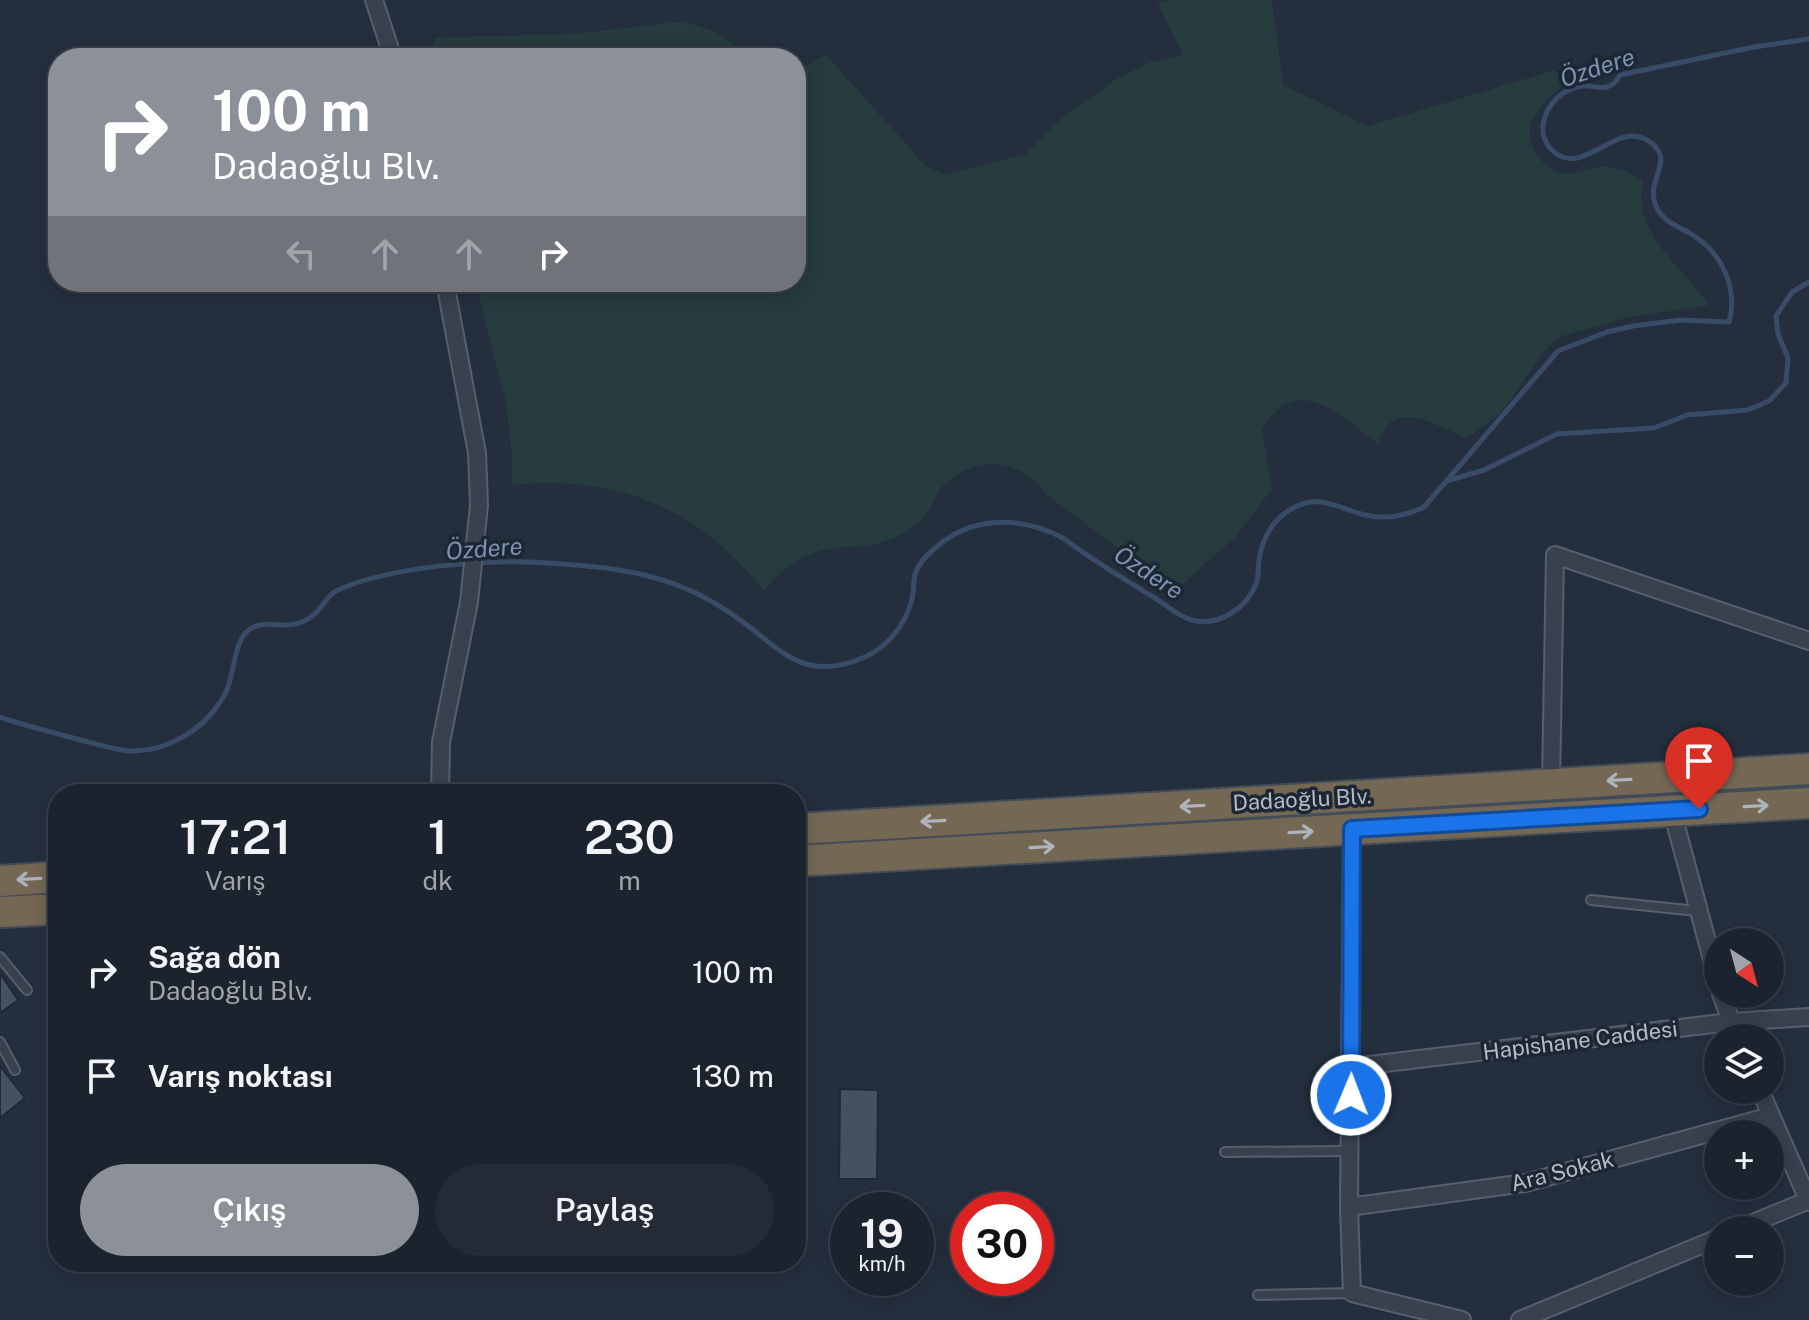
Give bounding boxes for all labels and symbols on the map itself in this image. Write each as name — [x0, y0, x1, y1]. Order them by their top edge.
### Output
water label: Özdere — [1556, 41, 1638, 92]
water label: Özdere — [445, 530, 523, 565]
water label: Özdere — [1109, 539, 1189, 605]
pin — [1665, 727, 1733, 809]
one-way arrow — [1606, 773, 1633, 788]
street label: Dadaoğlu Blv. — [1232, 782, 1372, 816]
one-way arrow — [1179, 798, 1206, 813]
one-way arrow — [1742, 798, 1769, 813]
one-way arrow — [920, 814, 946, 829]
one-way arrow — [1287, 824, 1314, 839]
one-way arrow — [1028, 839, 1055, 854]
one-way arrow — [16, 872, 43, 887]
north arrow — [1704, 928, 1784, 1008]
street label: Hapishane Caddesi — [1481, 1015, 1679, 1065]
position arrow — [1309, 1053, 1393, 1137]
street label: Ara Sokak — [1508, 1146, 1616, 1196]
speed limit sign: 30 — [950, 1192, 1054, 1296]

